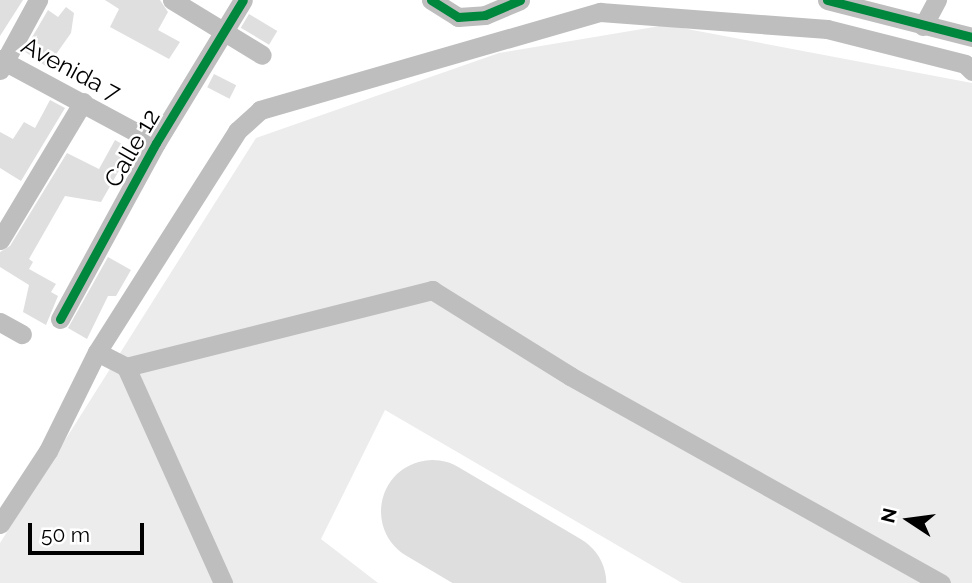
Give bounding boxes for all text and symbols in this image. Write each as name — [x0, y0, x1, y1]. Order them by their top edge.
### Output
street label: Avenida 7 — [17, 31, 125, 107]
street label: Calle 12 — [98, 104, 166, 192]
north arrow — [874, 485, 944, 555]
text: N — [876, 506, 901, 525]
scale bar — [32, 510, 147, 554]
text: 50 m — [41, 522, 90, 547]

